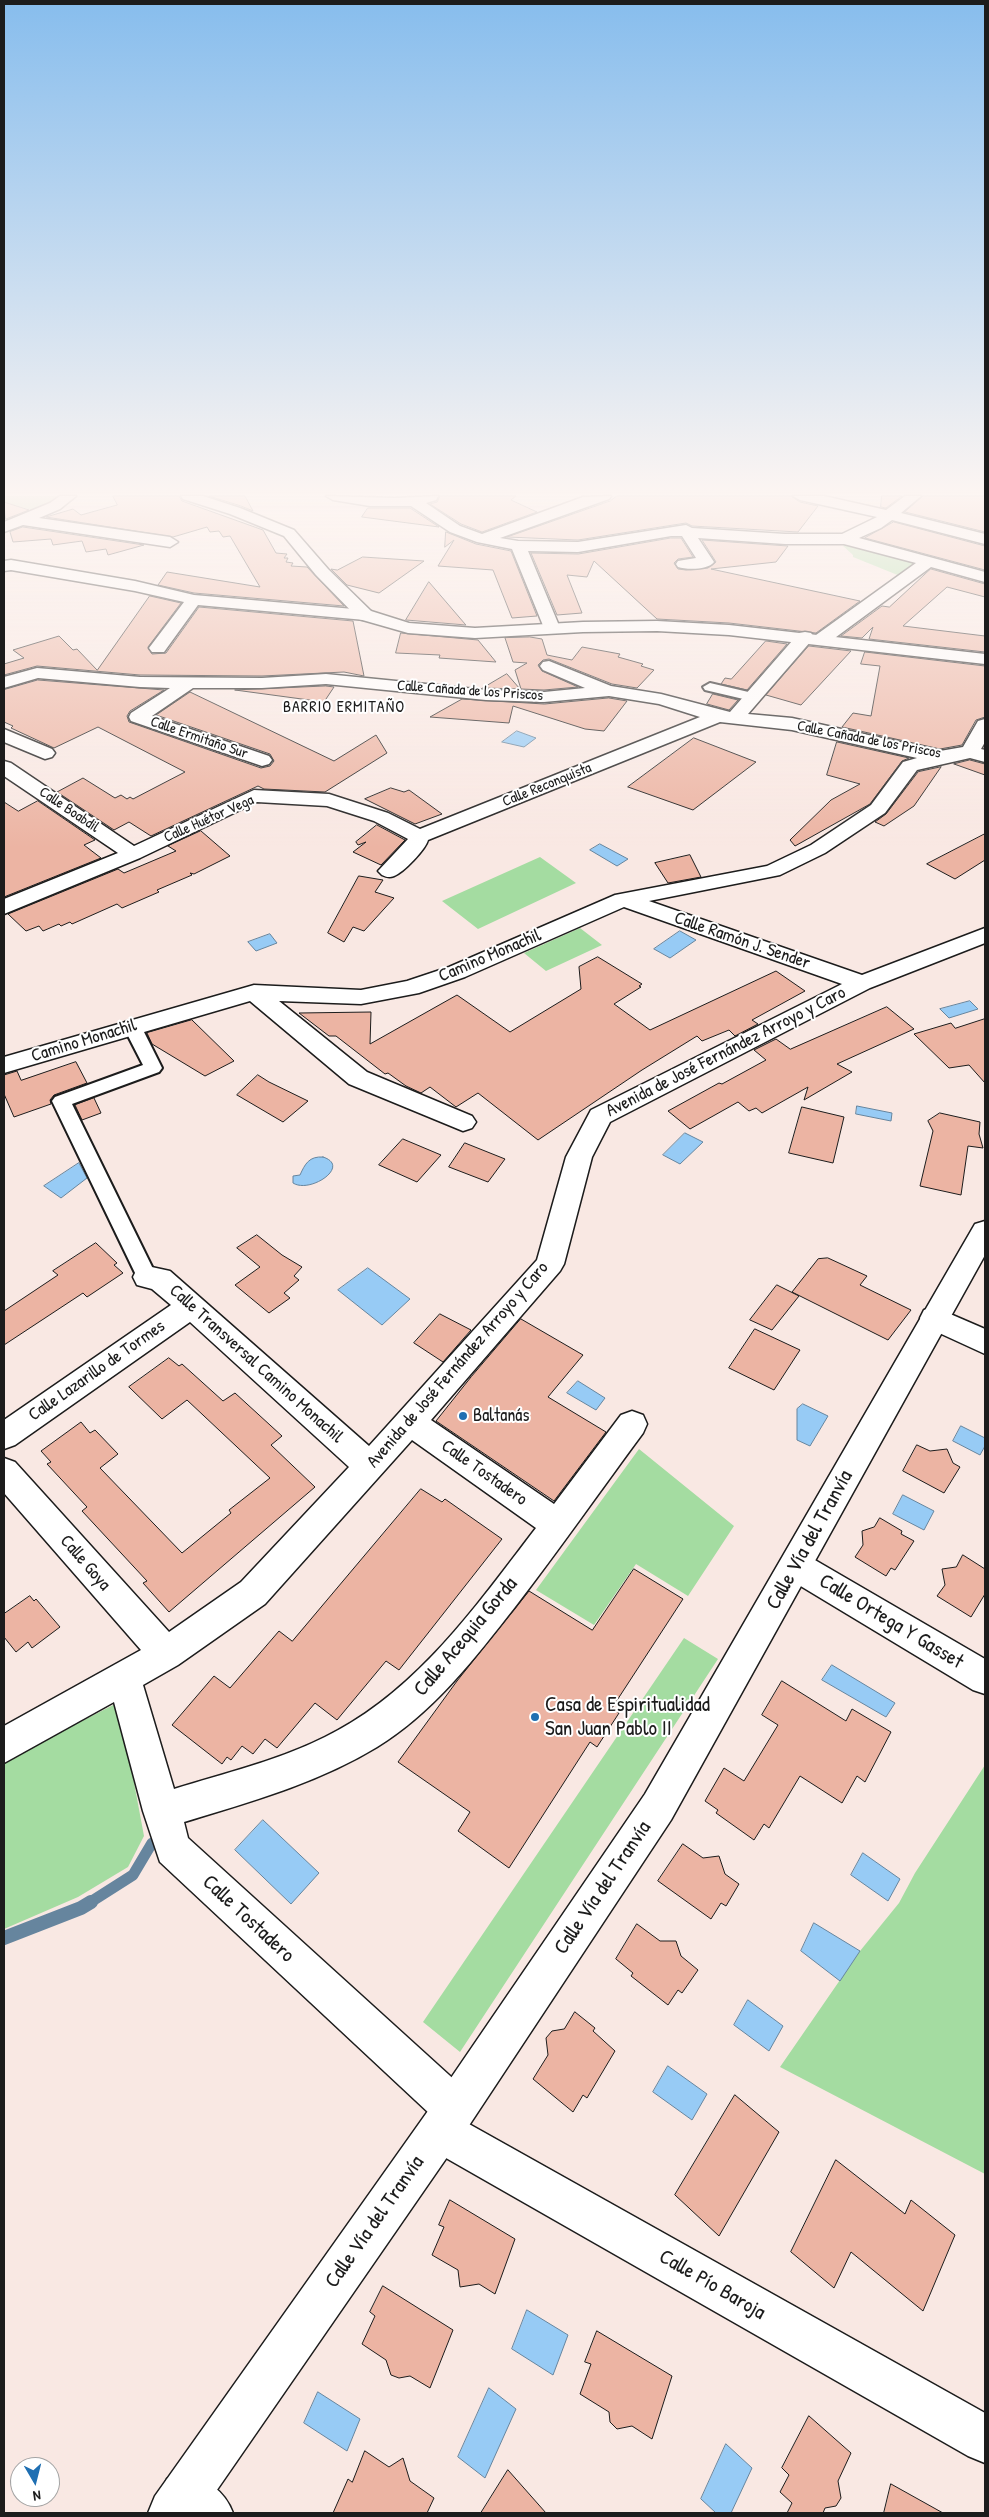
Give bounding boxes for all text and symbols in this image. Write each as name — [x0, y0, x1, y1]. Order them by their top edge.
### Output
street label: Calle Cañada de los Priscos — [396, 677, 544, 705]
district label: BARRIO ERMITAÑO — [281, 698, 407, 718]
street label: Calle Ermitaño Sur — [148, 713, 250, 763]
street label: Calle Cañada de los Priscos — [796, 717, 942, 763]
street label: Calle Reconquista — [500, 759, 594, 811]
street label: Calle Boabdil — [35, 783, 103, 837]
street label: Calle Huétor Vega — [161, 791, 257, 847]
street label: Calle Ramón J. Sender — [671, 908, 813, 974]
street label: Camino Monachil — [436, 925, 544, 987]
street label: Avenida de José Fernández Arroyo y Caro — [603, 982, 849, 1122]
street label: Camino Monachil — [29, 1015, 139, 1067]
street label: Avenida de José Fernández Arroyo y Caro — [363, 1258, 553, 1472]
street label: Calle Transversal Camino Monachil — [164, 1280, 348, 1448]
street label: Calle Lazarillo de Tormes — [25, 1316, 169, 1426]
place label: Baltanás — [473, 1405, 529, 1427]
marker: Baltanás — [457, 1410, 469, 1422]
street label: Calle Tostadero — [437, 1435, 531, 1511]
street label: Calle Vía del Tranvía — [761, 1466, 859, 1614]
street label: Calle Goya — [55, 1531, 115, 1595]
street label: Calle Ortega Y Gasset — [814, 1569, 968, 1675]
street label: Calle Acequia Gorda — [409, 1572, 523, 1702]
place label: Casa de Espiritualidad San Juan Pablo II — [545, 1692, 710, 1742]
marker: Casa de Espiritualidad San Juan Pablo II — [529, 1711, 541, 1723]
street label: Calle Vía del Tranvía — [549, 1817, 657, 1959]
street label: Calle Tostadero — [197, 1870, 299, 1968]
street label: Calle Vía del Tranvía — [320, 2151, 430, 2293]
street label: Calle Pío Baroja — [654, 2244, 770, 2326]
north arrow — [10, 2457, 60, 2507]
text: N — [32, 2486, 42, 2506]

